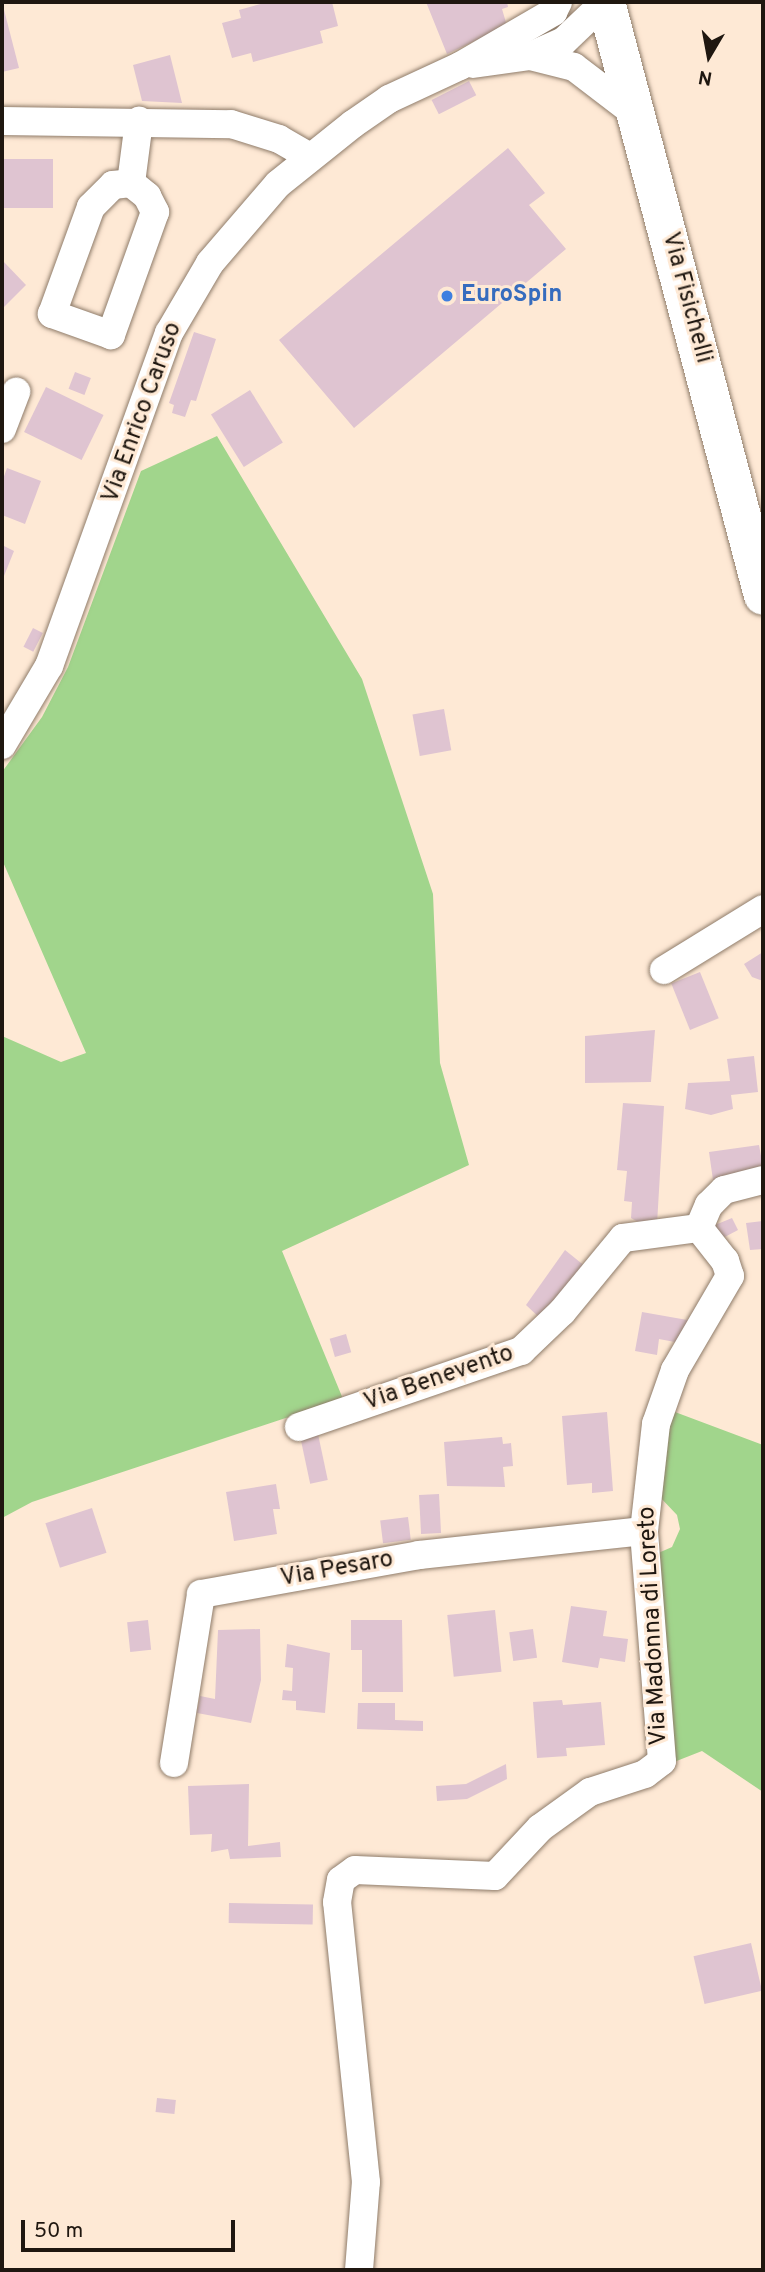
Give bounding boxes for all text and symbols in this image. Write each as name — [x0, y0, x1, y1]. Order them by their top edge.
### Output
north arrow — [674, 21, 744, 91]
text: N — [697, 64, 714, 90]
street label: Via Fisichelli — [655, 229, 717, 367]
place label: EuroSpin — [461, 282, 562, 310]
marker: EuroSpin — [439, 288, 455, 304]
street label: Via Enrico Caruso — [97, 319, 189, 507]
street label: Via Benevento — [361, 1340, 517, 1418]
street label: Via Madonna di Loreto — [633, 1506, 675, 1746]
street label: Via Pesaro — [278, 1546, 396, 1594]
scale bar — [24, 2206, 238, 2250]
text: 50 m — [34, 2218, 83, 2245]

